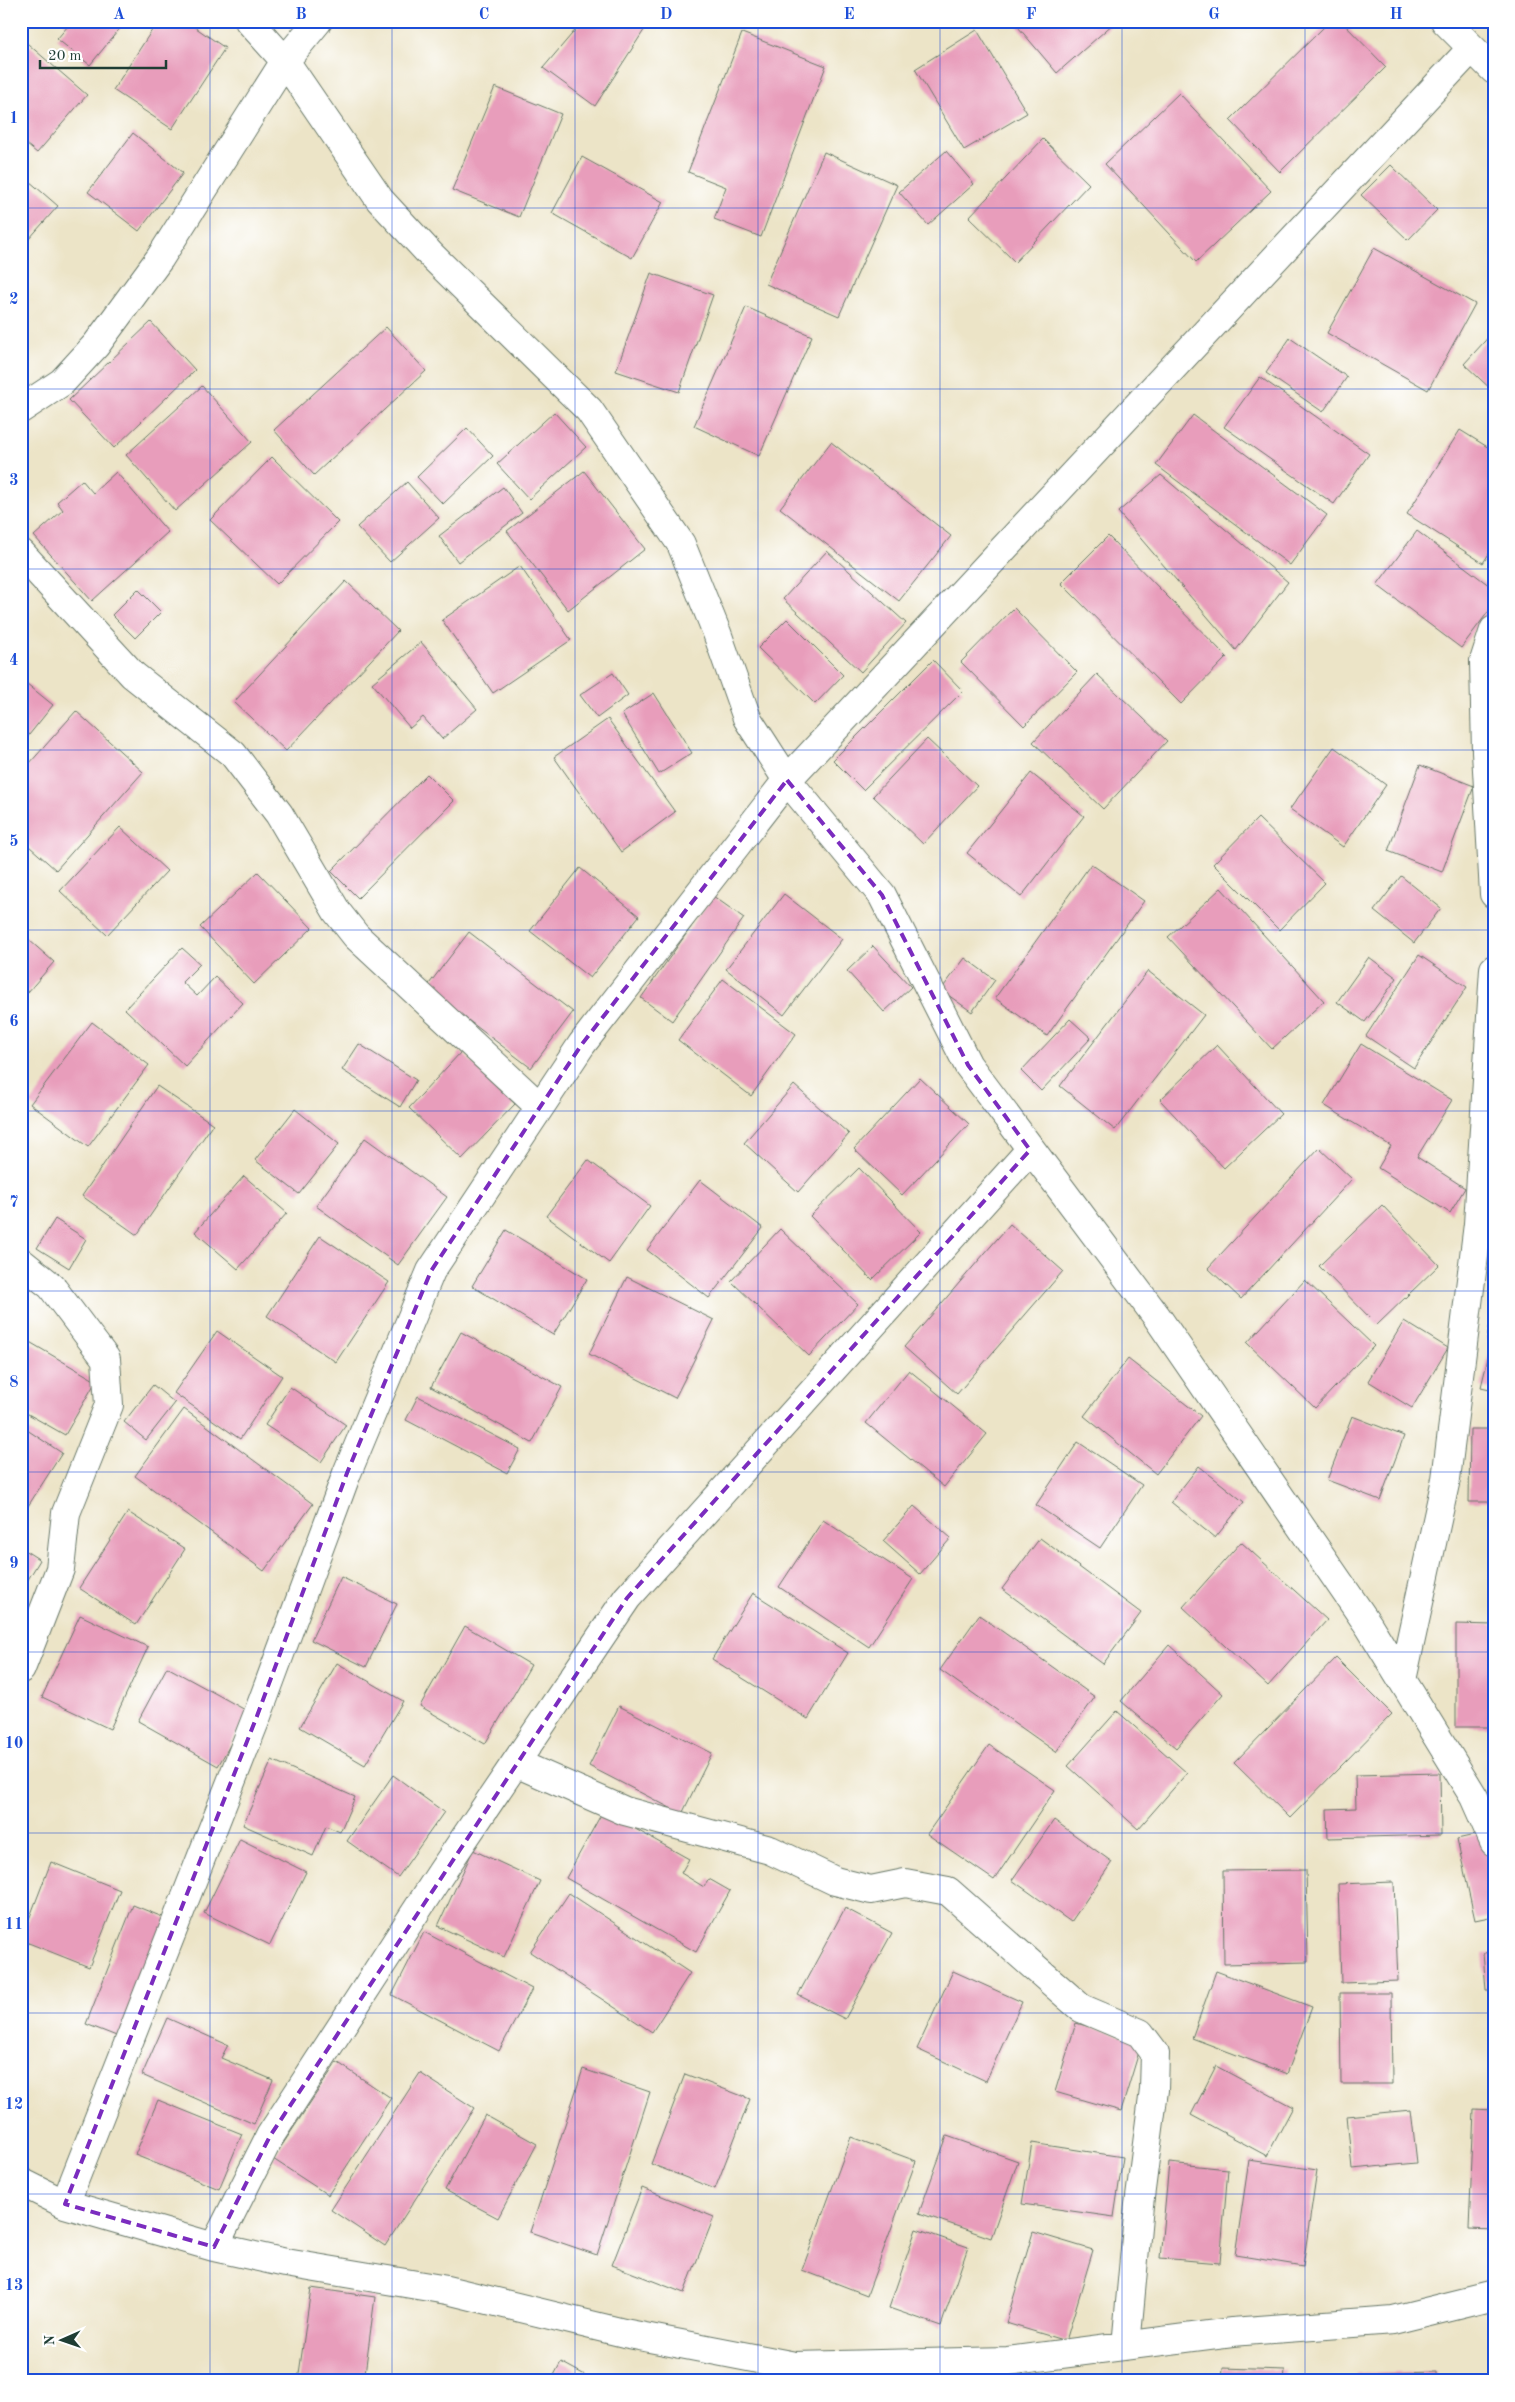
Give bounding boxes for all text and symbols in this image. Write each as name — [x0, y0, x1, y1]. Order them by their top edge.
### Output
text: A — [113, 7, 125, 23]
text: B — [295, 7, 307, 23]
text: C — [479, 7, 489, 23]
text: D — [660, 7, 672, 23]
text: E — [843, 7, 855, 23]
text: F — [1026, 7, 1037, 23]
text: G — [1208, 7, 1220, 23]
text: H — [1389, 7, 1403, 23]
scale bar — [40, 38, 166, 70]
text: 20 m — [48, 49, 82, 64]
text: 1 — [9, 111, 19, 127]
text: 2 — [9, 292, 19, 308]
text: 3 — [9, 473, 19, 489]
text: 4 — [9, 653, 19, 669]
text: 5 — [9, 834, 19, 850]
text: 6 — [9, 1014, 19, 1030]
text: 7 — [9, 1195, 19, 1211]
text: 8 — [9, 1375, 19, 1391]
text: 9 — [9, 1556, 19, 1572]
text: 10 — [5, 1736, 23, 1752]
text: 11 — [5, 1917, 23, 1933]
text: 12 — [5, 2097, 23, 2113]
text: 13 — [5, 2278, 23, 2294]
north arrow — [38, 2314, 88, 2364]
text: N — [43, 2335, 57, 2346]

